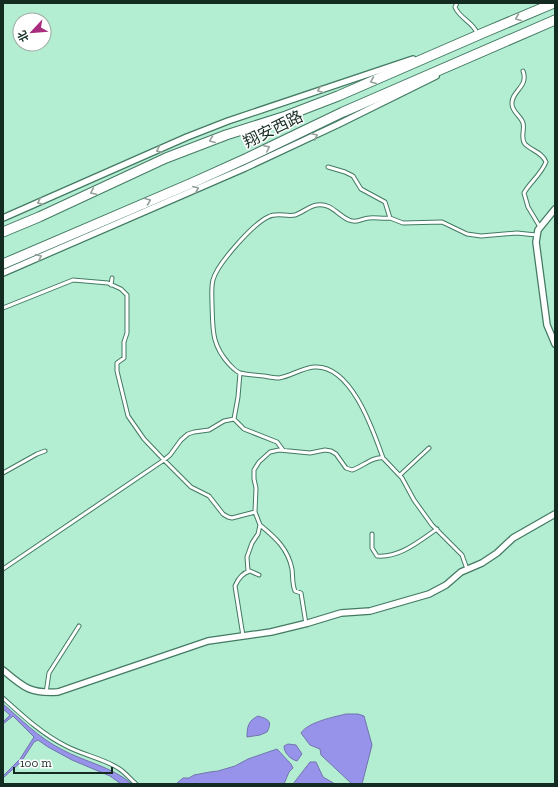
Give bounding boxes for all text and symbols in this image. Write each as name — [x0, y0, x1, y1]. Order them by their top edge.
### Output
north arrow — [12, 12, 52, 52]
one-way arrow — [515, 13, 523, 21]
text: 北 — [15, 28, 32, 44]
one-way arrow — [370, 76, 378, 84]
one-way arrow — [316, 86, 323, 94]
street label: 翔安西路 — [240, 106, 306, 152]
one-way arrow — [311, 133, 318, 141]
one-way arrow — [209, 136, 216, 144]
one-way arrow — [155, 145, 163, 153]
one-way arrow — [263, 145, 270, 153]
one-way arrow — [192, 186, 200, 194]
one-way arrow — [89, 187, 97, 195]
one-way arrow — [36, 197, 44, 205]
one-way arrow — [144, 198, 152, 206]
one-way arrow — [35, 254, 42, 262]
scale bar — [14, 749, 112, 775]
text: 100 m — [20, 756, 52, 770]

